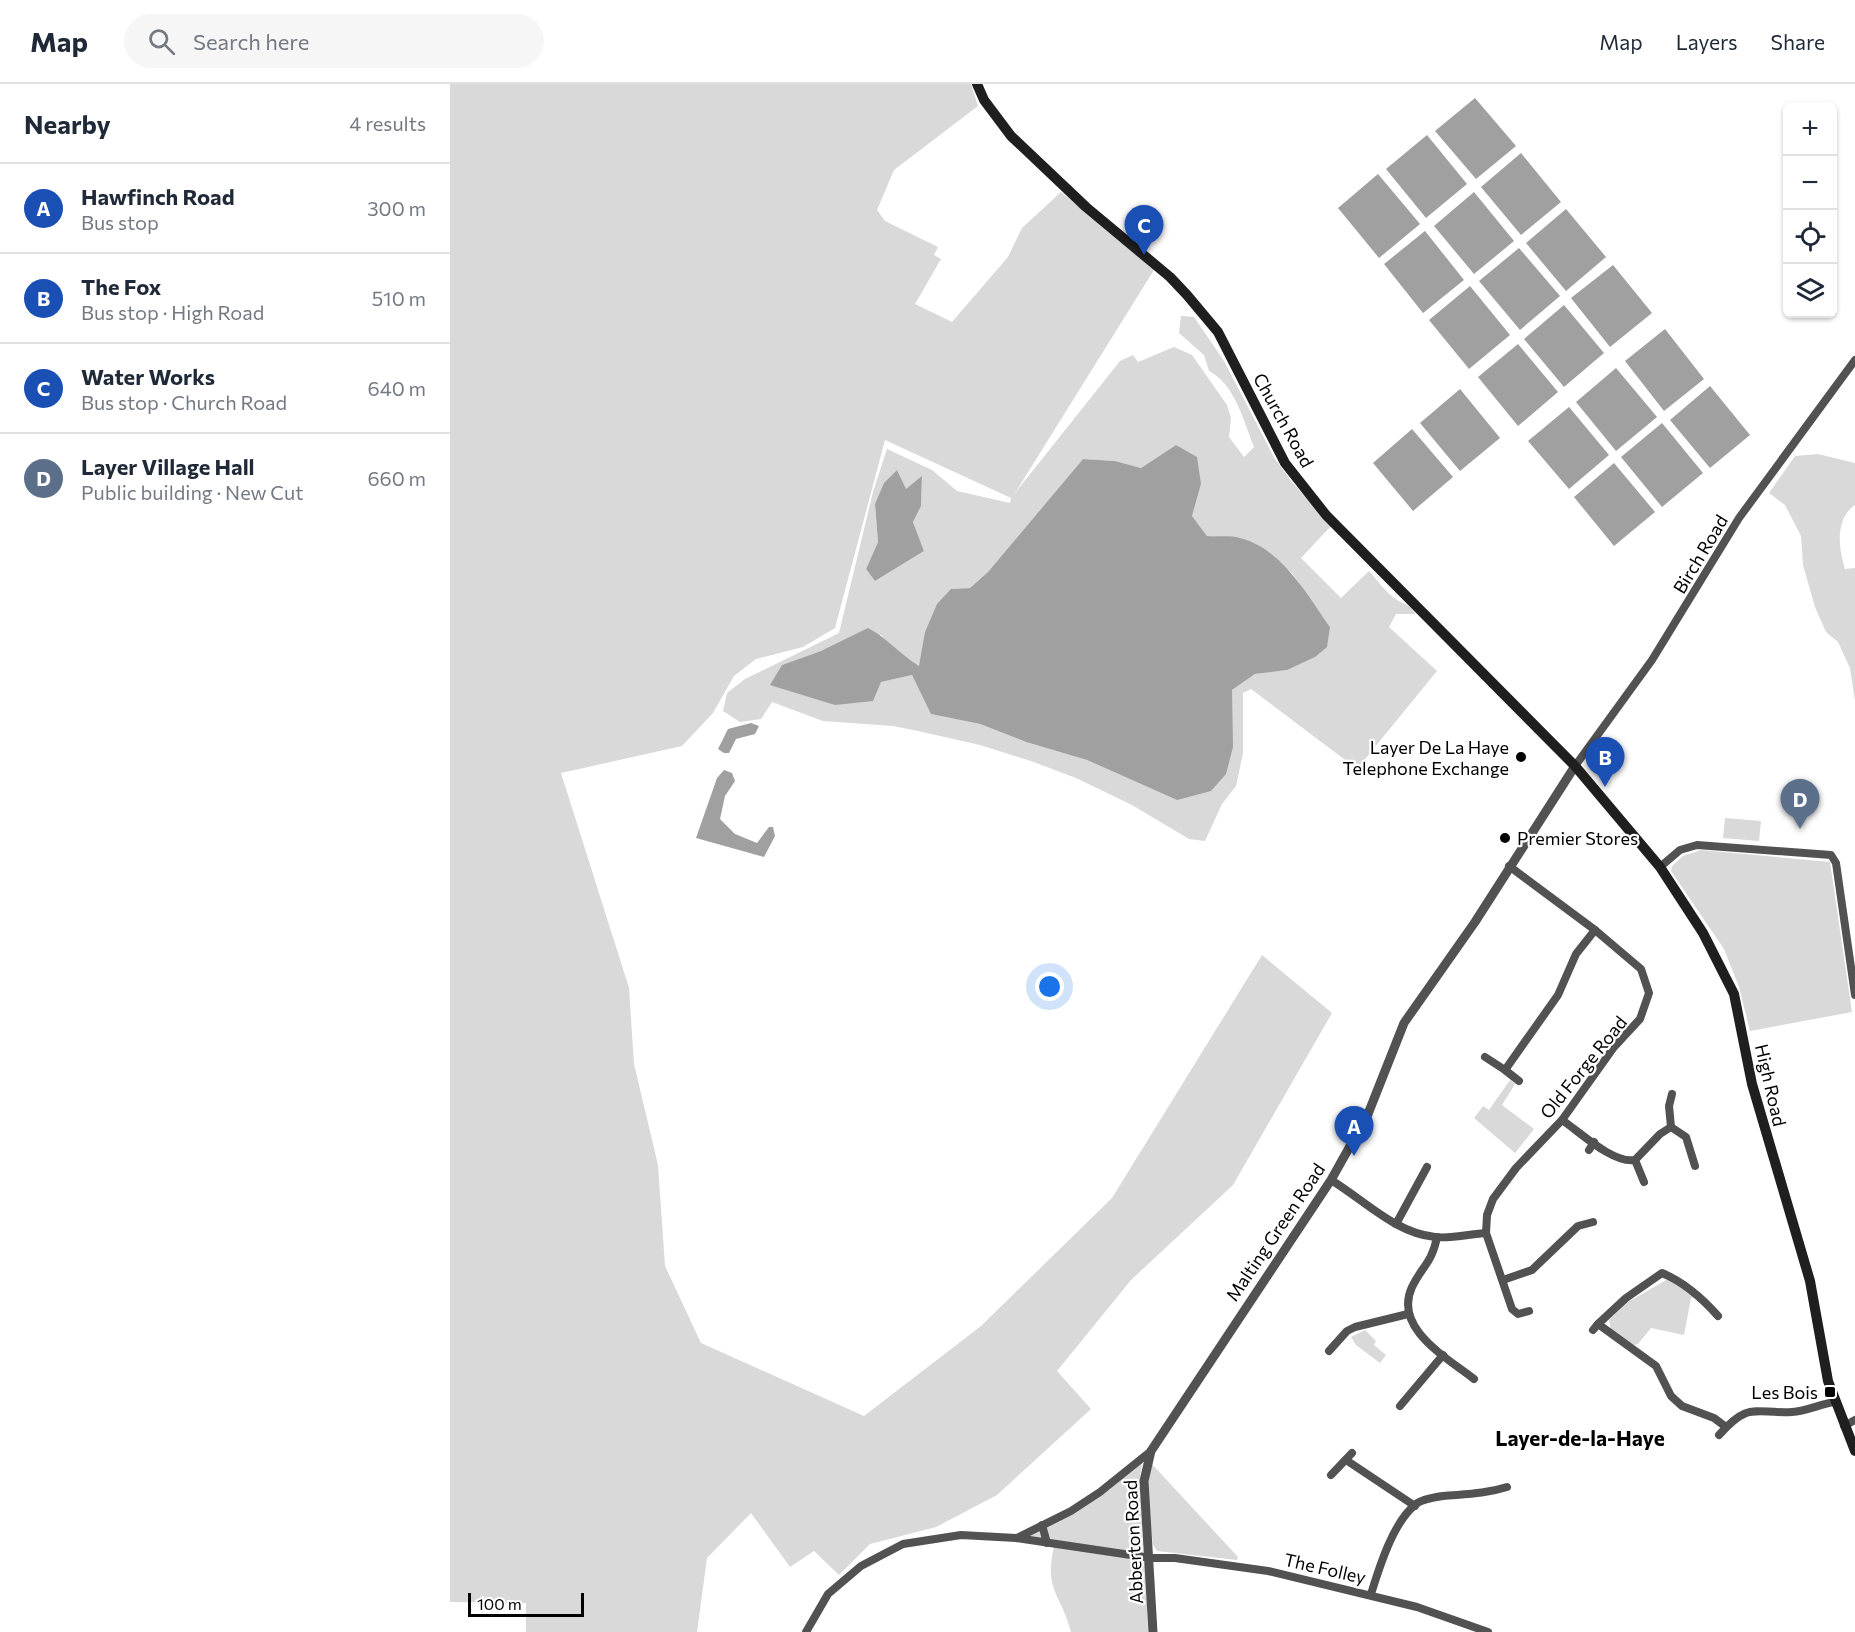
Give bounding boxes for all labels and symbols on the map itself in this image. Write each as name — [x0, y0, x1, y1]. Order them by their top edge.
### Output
pin: C — [1124, 206, 1164, 255]
street label: Church Road — [1249, 369, 1319, 471]
street label: Birch Road — [1668, 511, 1732, 597]
place label: Layer De La Haye Telephone Exchange — [1342, 736, 1509, 779]
pin: B — [1586, 738, 1624, 787]
marker: Layer De La Haye Telephone Exchange — [1514, 750, 1528, 764]
pin: D — [1780, 780, 1820, 829]
place label: Premier Stores — [1517, 827, 1638, 849]
marker: Premier Stores — [1498, 831, 1512, 845]
your location — [1035, 972, 1064, 1001]
street label: Old Forge Road — [1535, 1011, 1631, 1123]
street label: High Road — [1751, 1042, 1791, 1128]
pin: A — [1334, 1106, 1374, 1156]
street label: Malting Green Road — [1221, 1159, 1329, 1305]
place label: Les Bois — [1751, 1381, 1818, 1403]
marker: Les Bois — [1823, 1385, 1837, 1399]
district label: Layer-de-la-Haye — [1495, 1425, 1665, 1450]
street label: Abberton Road — [1119, 1479, 1147, 1605]
street label: The Folley — [1282, 1548, 1368, 1588]
scale bar — [468, 1590, 584, 1618]

